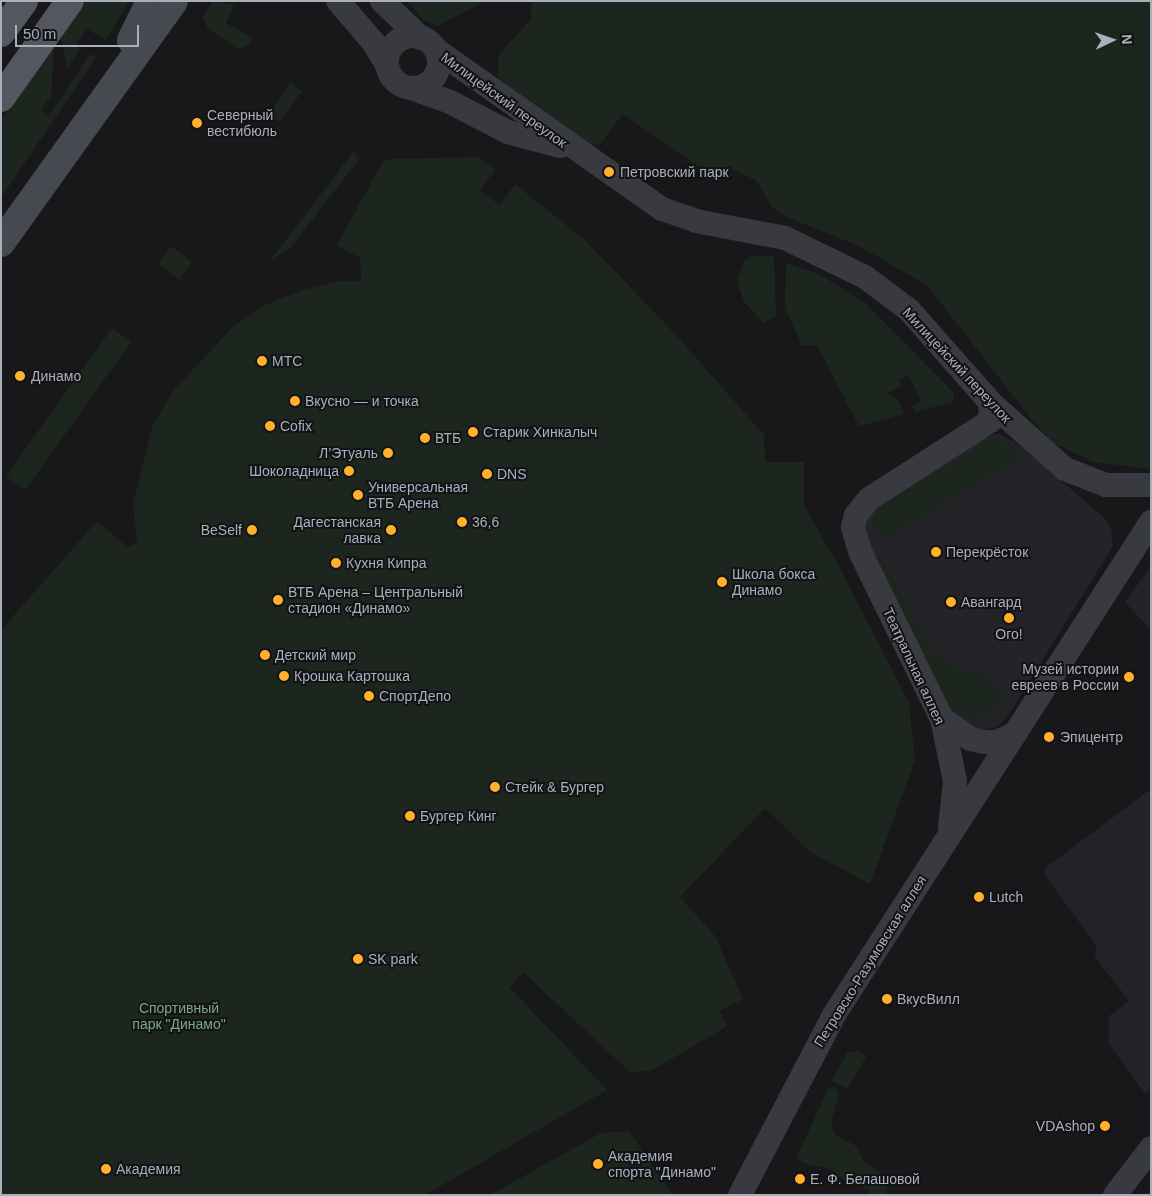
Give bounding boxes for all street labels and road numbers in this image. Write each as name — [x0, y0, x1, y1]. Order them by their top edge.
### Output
street label: Милицейский переулок — [438, 49, 570, 151]
street label: Милицейский переулок — [899, 304, 1015, 426]
street label: Театральная аллея — [880, 605, 948, 727]
street label: Петровско-Разумовская аллея — [810, 872, 930, 1050]

